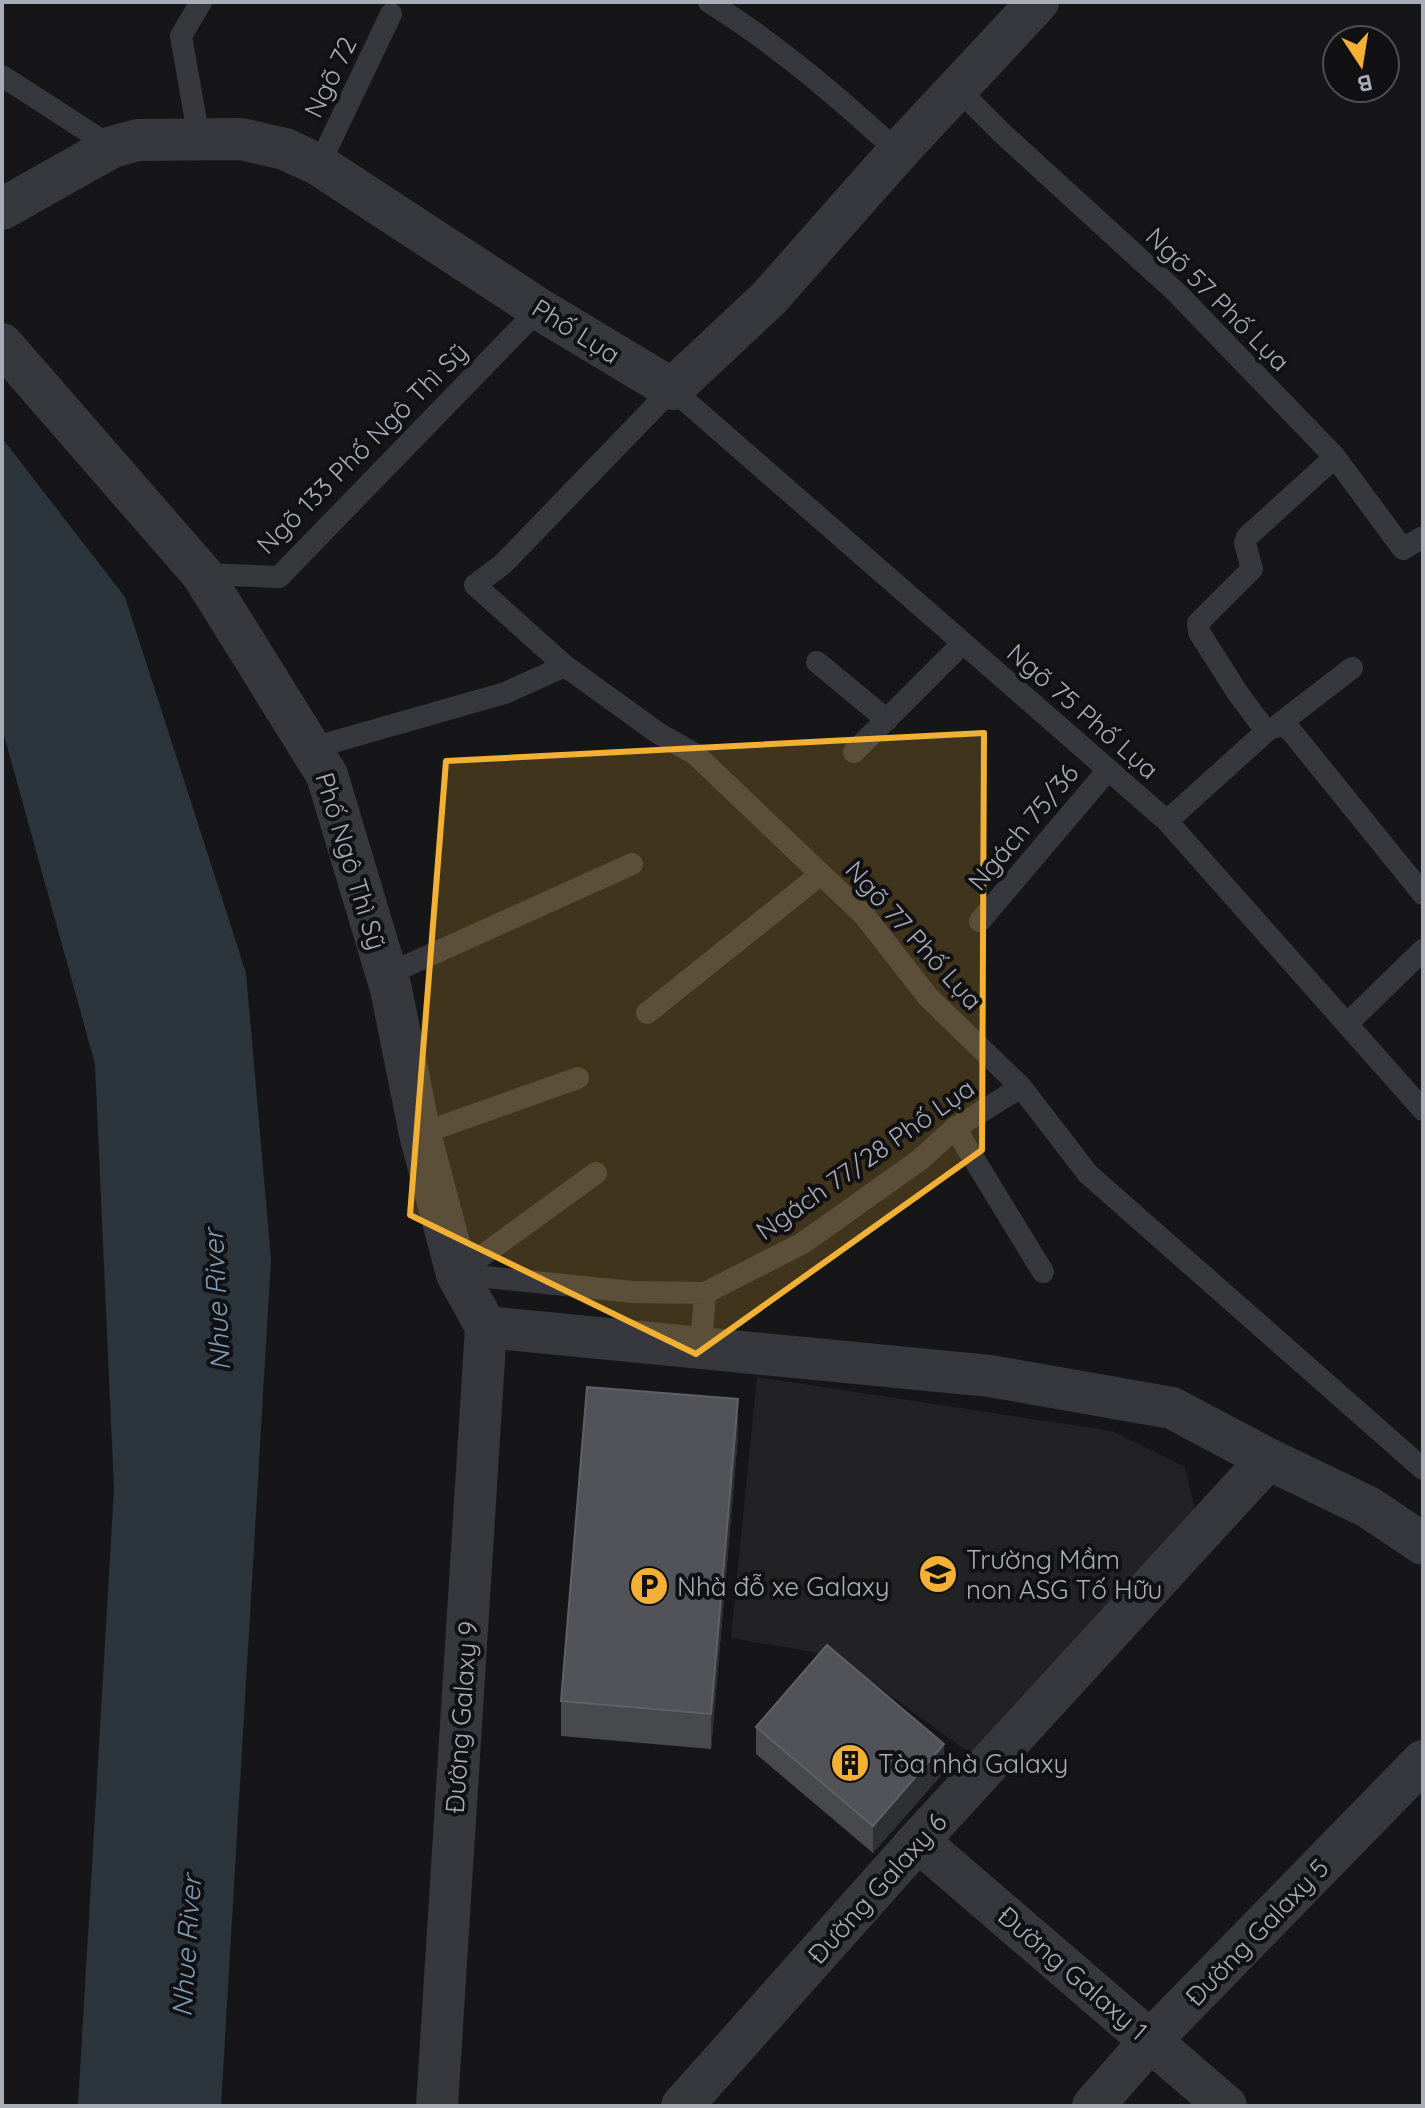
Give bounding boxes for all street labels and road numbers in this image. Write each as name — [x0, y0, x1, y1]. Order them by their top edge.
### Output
street label: Ngõ 72 — [296, 31, 364, 123]
street label: Ngõ 57 Phố Lụa — [1139, 220, 1297, 378]
street label: Phố Lụa — [526, 291, 626, 371]
street label: Ngõ 133 Phố Ngô Thì Sỹ — [249, 335, 475, 561]
street label: Ngõ 75 Phố Lụa — [1000, 636, 1166, 786]
street label: Ngách 75/36 — [961, 757, 1085, 897]
street label: Phố Ngô Thì Sỹ — [308, 768, 394, 954]
street label: Ngõ 77 Phố Lụa — [838, 854, 990, 1016]
street label: Ngách 77/28 Phố Lụa — [749, 1071, 981, 1247]
street label: Đường Galaxy 9 — [438, 1620, 484, 1814]
street label: Đường Galaxy 6 — [801, 1806, 953, 1970]
street label: Đường Galaxy 5 — [1178, 1851, 1336, 2013]
street label: Đường Galaxy 1 — [991, 1899, 1155, 2047]

